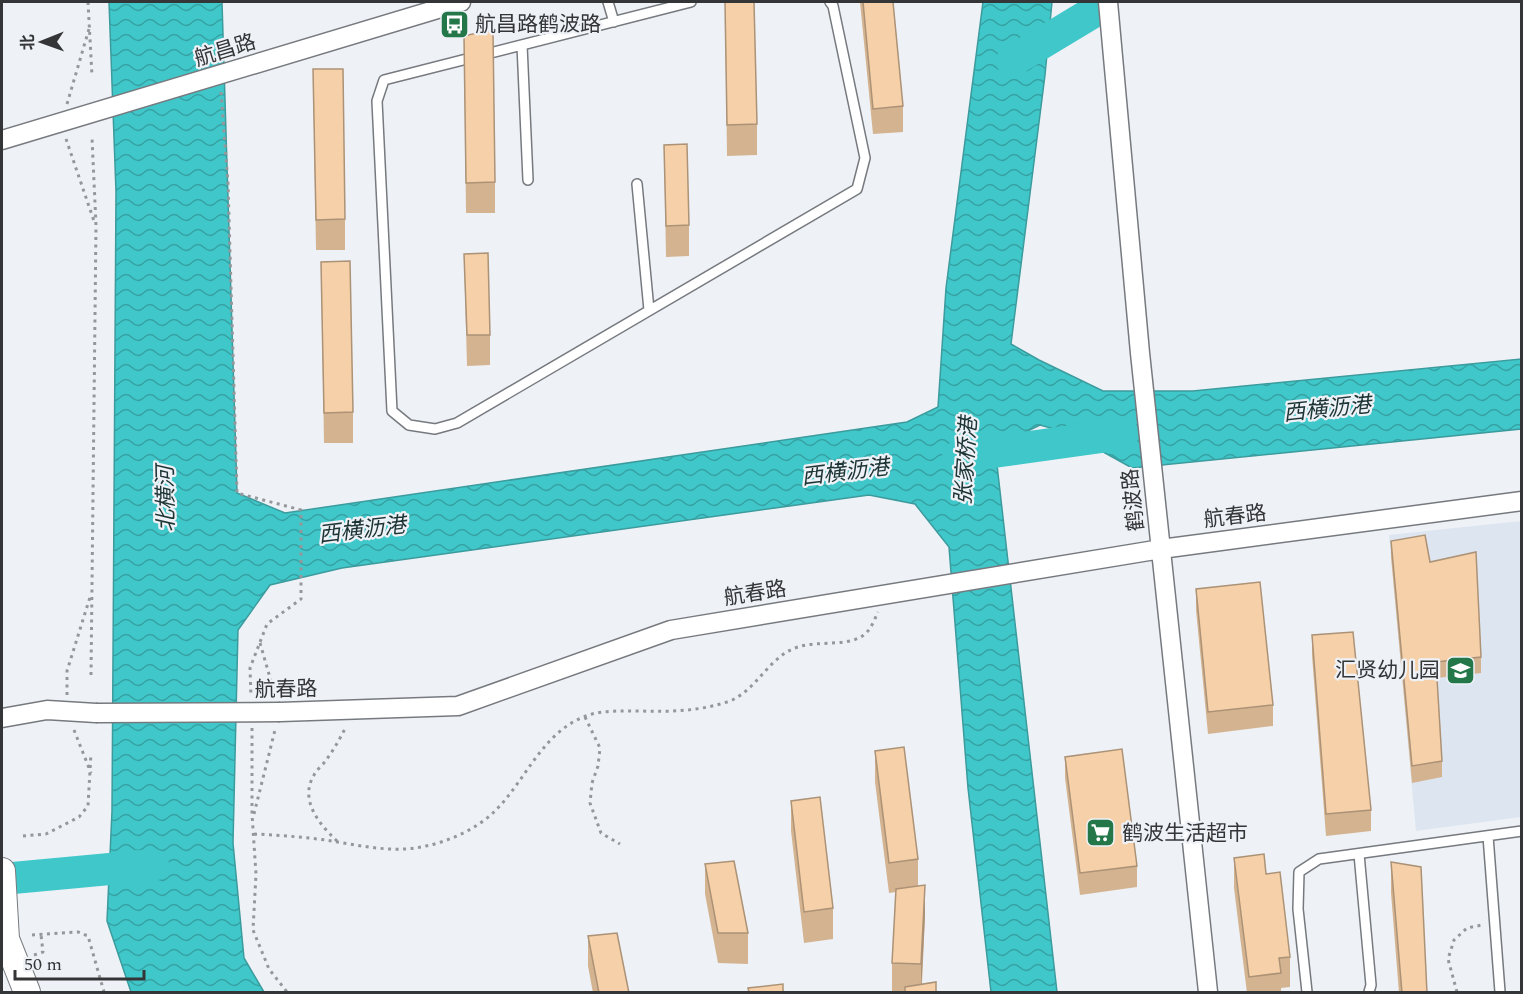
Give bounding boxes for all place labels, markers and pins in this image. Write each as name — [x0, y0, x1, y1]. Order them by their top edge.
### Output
bus stop icon: 航昌路鹤波路 — [438, 8, 470, 40]
place label: 航昌路鹤波路 — [475, 9, 601, 41]
school or university icon: 汇贤幼儿园 — [1445, 654, 1477, 686]
place label: 汇贤幼儿园 — [1335, 655, 1440, 687]
supermarket icon: 鹤波生活超市 — [1085, 817, 1117, 849]
place label: 鹤波生活超市 — [1122, 818, 1248, 850]

